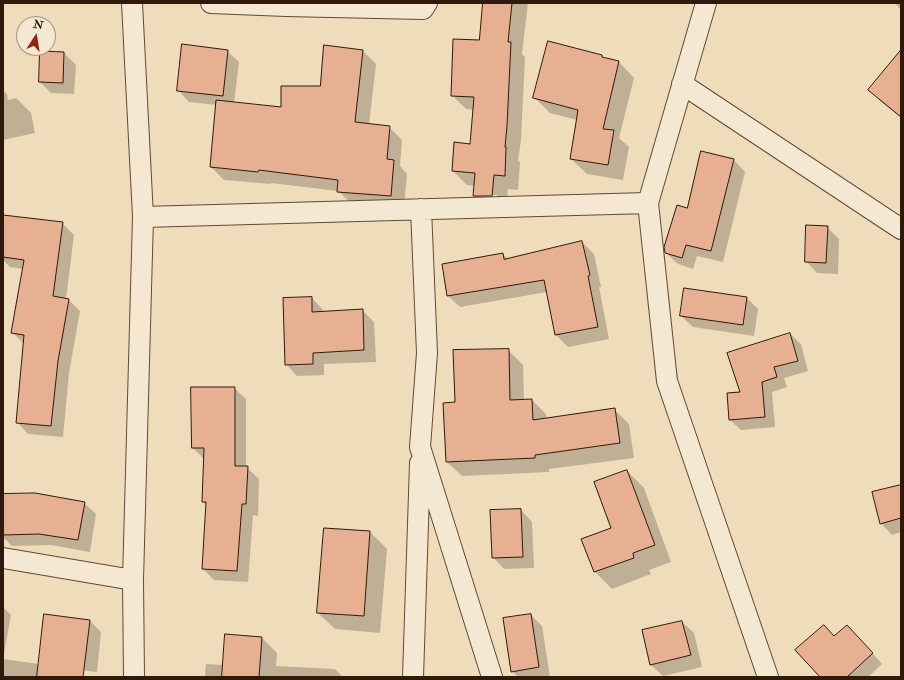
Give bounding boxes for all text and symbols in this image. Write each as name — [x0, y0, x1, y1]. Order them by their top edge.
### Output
north arrow — [16, 16, 56, 56]
text: N — [32, 17, 45, 32]

